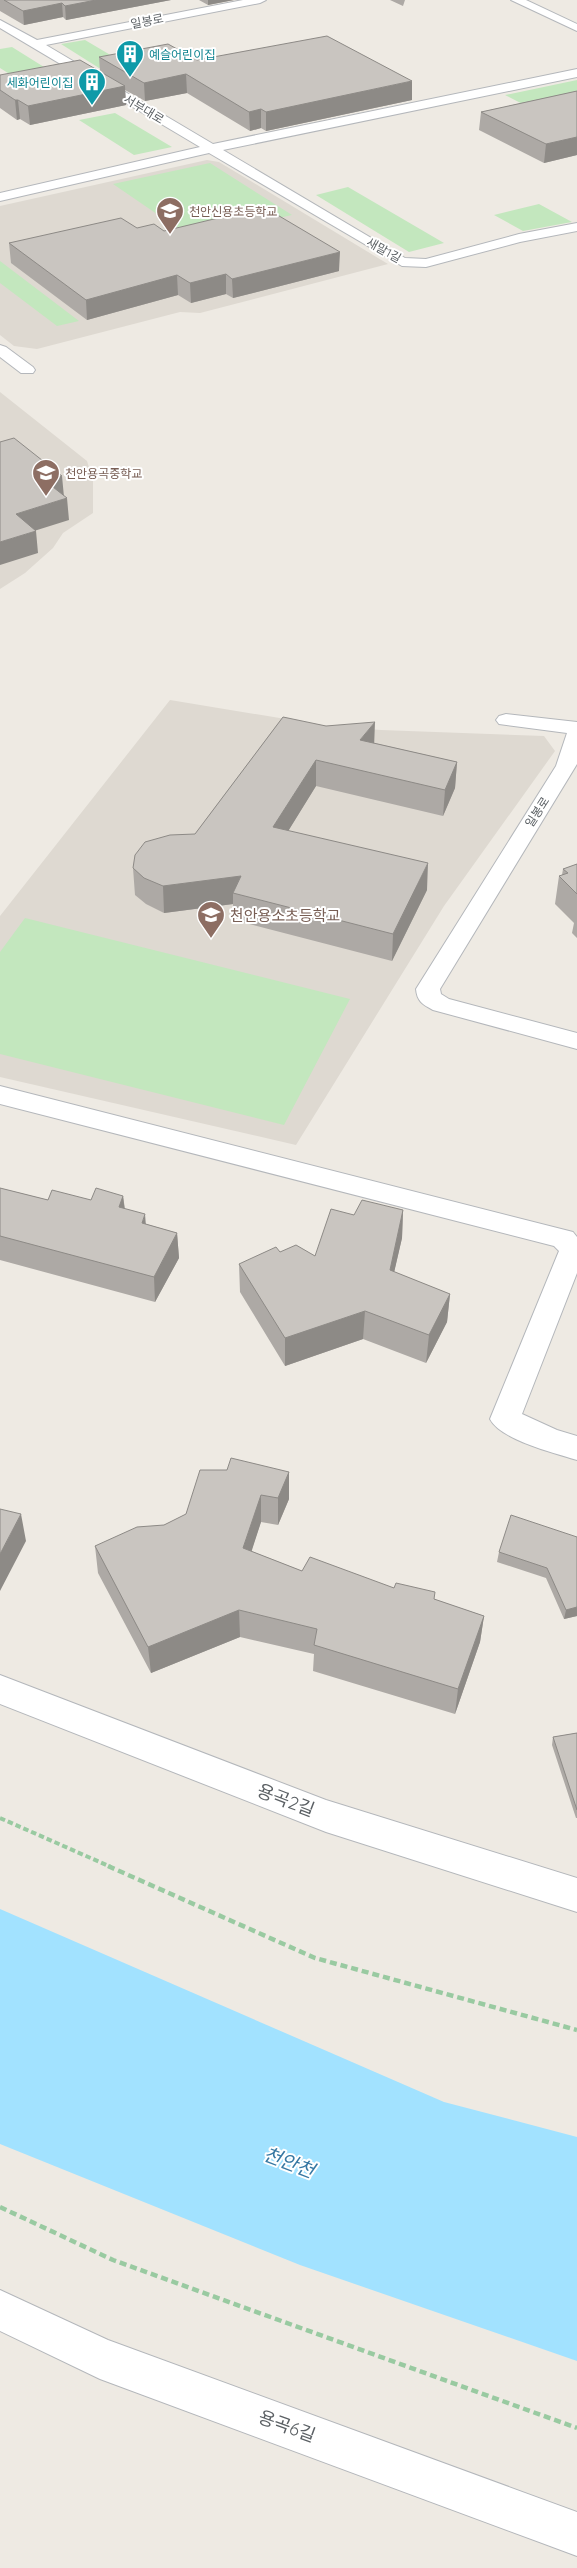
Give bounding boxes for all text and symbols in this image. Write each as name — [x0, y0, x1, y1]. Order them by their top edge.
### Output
street label: 일봉로 — [129, 10, 165, 32]
building icon: 예슬어린이집 — [115, 39, 145, 78]
place label: 예슬어린이집 — [149, 47, 215, 62]
building icon: 세화어린이집 — [77, 67, 107, 106]
place label: 세화어린이집 — [7, 75, 73, 90]
street label: 서부대로 — [121, 91, 167, 127]
school or university icon: 천안신용초등학교 — [155, 196, 185, 235]
place label: 천안신용초등학교 — [189, 204, 277, 219]
street label: 새말1길 — [364, 234, 404, 266]
school or university icon: 천안용곡중학교 — [31, 458, 61, 497]
place label: 천안용곡중학교 — [65, 466, 142, 481]
street label: 일봉로 — [522, 794, 552, 830]
school or university icon: 천안용소초등학교 — [196, 900, 226, 939]
place label: 천안용소초등학교 — [230, 906, 340, 925]
street label: 용곡2길 — [254, 1779, 318, 1821]
water label: 천안천 — [260, 2141, 319, 2183]
street label: 용곡6길 — [255, 2405, 319, 2447]

